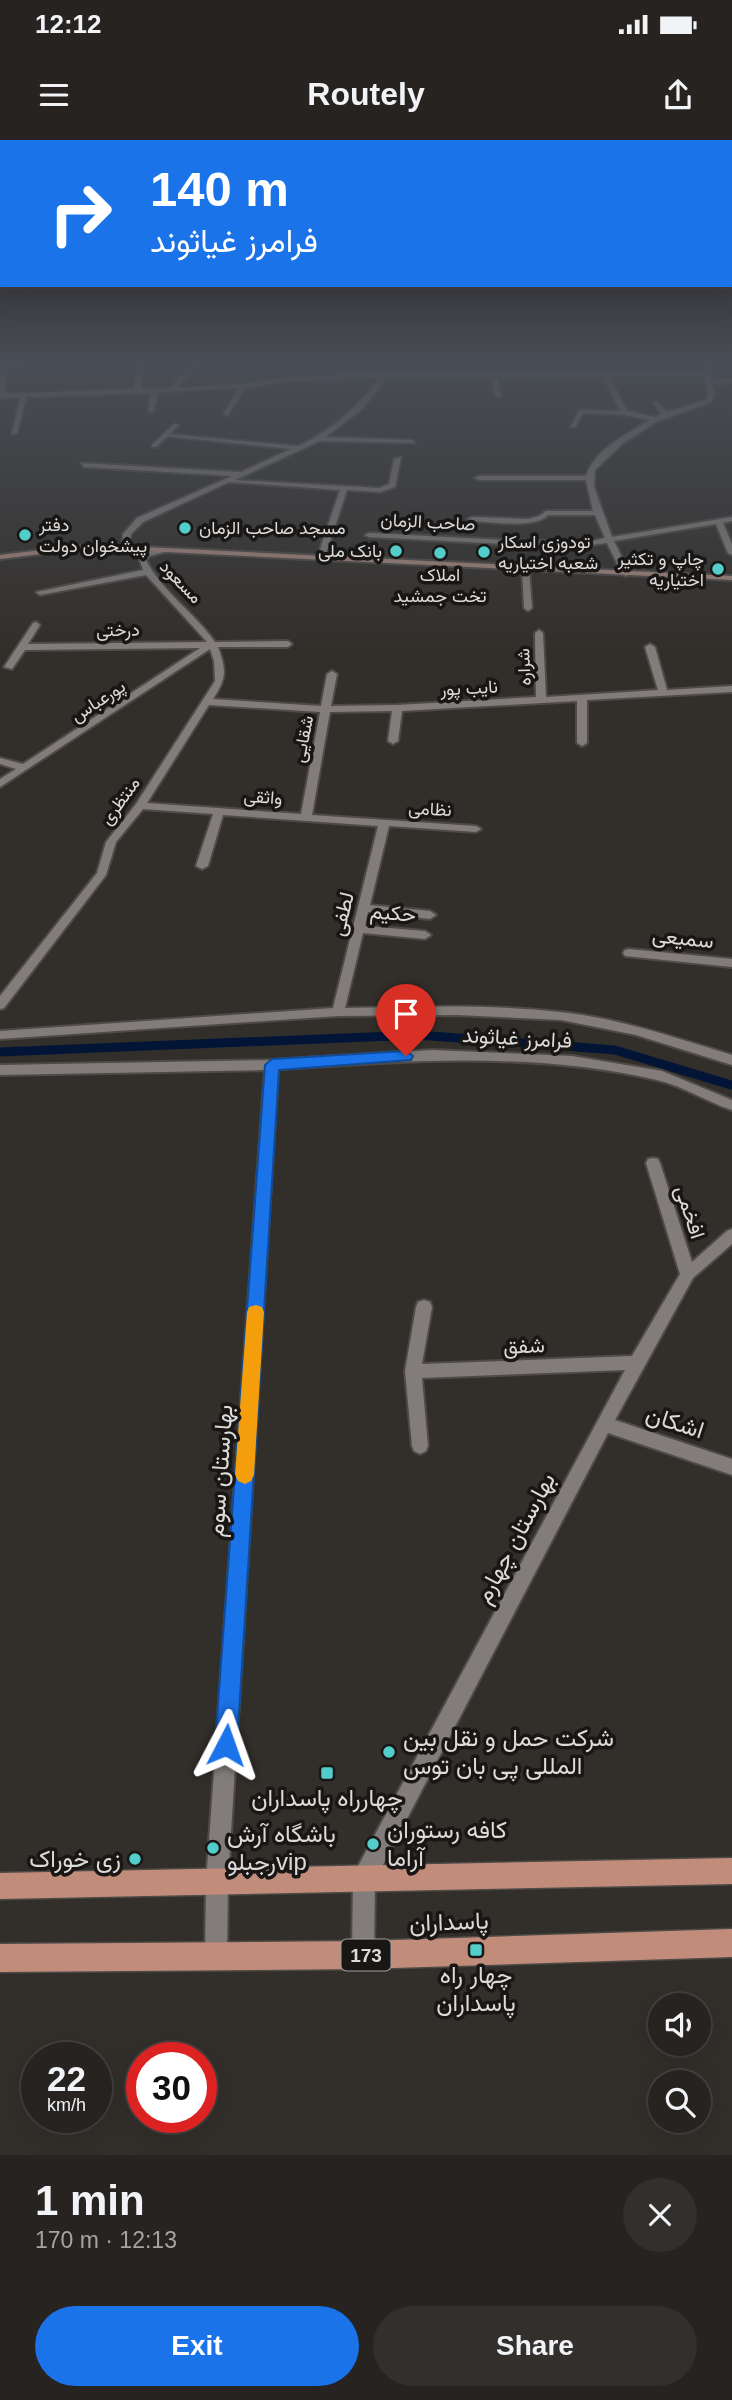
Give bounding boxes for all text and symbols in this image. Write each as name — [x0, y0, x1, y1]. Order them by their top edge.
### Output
text: 12:12 — [35, 9, 102, 39]
icon: menu — [35, 76, 73, 114]
text: Routely — [307, 76, 425, 112]
icon: share — [659, 76, 697, 114]
text: 140 m — [150, 162, 289, 216]
icon: right — [35, 168, 126, 259]
text: فرامرز غیاثوند — [150, 223, 318, 259]
street label: صاحب الزمان — [380, 510, 476, 535]
place label: دفتر پیشخوان دولت — [38, 515, 147, 558]
place label: مسجد صاحب الزمان — [199, 518, 346, 539]
marker: مسجد صاحب الزمان — [177, 520, 193, 536]
marker: دفتر پیشخوان دولت — [17, 527, 33, 543]
place label: تودوزی اسکار شعبه اختیاریه — [497, 532, 598, 574]
place label: بانک ملی — [318, 541, 382, 562]
marker: بانک ملی — [388, 543, 404, 559]
marker: تودوزی اسکار شعبه اختیاریه — [476, 544, 492, 560]
marker: املاک تخت جمشید — [432, 545, 448, 561]
place label: چاپ و تکثیر اختیاریه — [617, 549, 704, 591]
street label: مسعود — [155, 556, 206, 608]
marker: چاپ و تکثیر اختیاریه — [710, 561, 726, 577]
place label: املاک تخت جمشید — [393, 565, 487, 606]
street label: درختی — [96, 620, 140, 641]
street label: شراره — [513, 648, 536, 686]
street label: پورعباس — [67, 676, 130, 728]
street label: نایب پور — [439, 676, 499, 702]
street label: شقایی — [289, 714, 318, 764]
street label: منتظری — [96, 773, 145, 829]
street label: واثقی — [243, 786, 283, 809]
street label: نظامی — [408, 798, 452, 821]
street label: لطفی — [325, 890, 359, 938]
street label: حکیم — [369, 899, 417, 929]
street label: سمیعی — [651, 923, 715, 953]
pin — [376, 984, 436, 1056]
icon: arrive — [387, 995, 425, 1033]
street label: فرامرز غیاثوند — [461, 1023, 573, 1054]
street label: افخمی — [670, 1182, 710, 1242]
street label: شفق — [503, 1333, 545, 1359]
street label: اشکان — [643, 1400, 708, 1444]
street label: بهارستان سوم — [201, 1404, 241, 1538]
street label: بهارستان چهارم — [469, 1468, 563, 1609]
position arrow — [189, 1708, 263, 1782]
place label: شرکت حمل و نقل بین المللی پی بان توس — [403, 1724, 614, 1782]
marker: شرکت حمل و نقل بین المللی پی بان توس — [381, 1744, 397, 1760]
marker: چهارراه پاسداران — [319, 1765, 335, 1781]
place label: چهارراه پاسداران — [251, 1784, 403, 1814]
place label: کافه رستوران آراما — [387, 1816, 507, 1873]
place label: باشگاه آرش رجبلوvip — [227, 1820, 336, 1877]
marker: کافه رستوران آراما — [365, 1836, 381, 1852]
marker: باشگاه آرش رجبلوvip — [205, 1840, 221, 1856]
place label: زی خوراک — [29, 1845, 121, 1874]
marker: زی خوراک — [127, 1851, 143, 1867]
street label: پاسداران — [409, 1907, 489, 1939]
road number: 173 — [342, 1940, 390, 1970]
marker: چهار راه پاسداران — [468, 1942, 484, 1958]
place label: چهار راه پاسداران — [436, 1961, 516, 2019]
map controls — [648, 1993, 711, 2133]
button: sound — [648, 1993, 711, 2056]
speed limit sign: 30 — [126, 2042, 217, 2133]
text: 22 — [47, 2059, 86, 2098]
button: search — [648, 2070, 711, 2133]
text: km/h — [47, 2095, 86, 2115]
text: 1 min — [35, 2177, 145, 2224]
button: close — [623, 2178, 697, 2252]
text: 170 m · 12:13 — [35, 2227, 177, 2253]
button: Exit — [35, 2306, 359, 2386]
button: Share — [373, 2306, 697, 2386]

